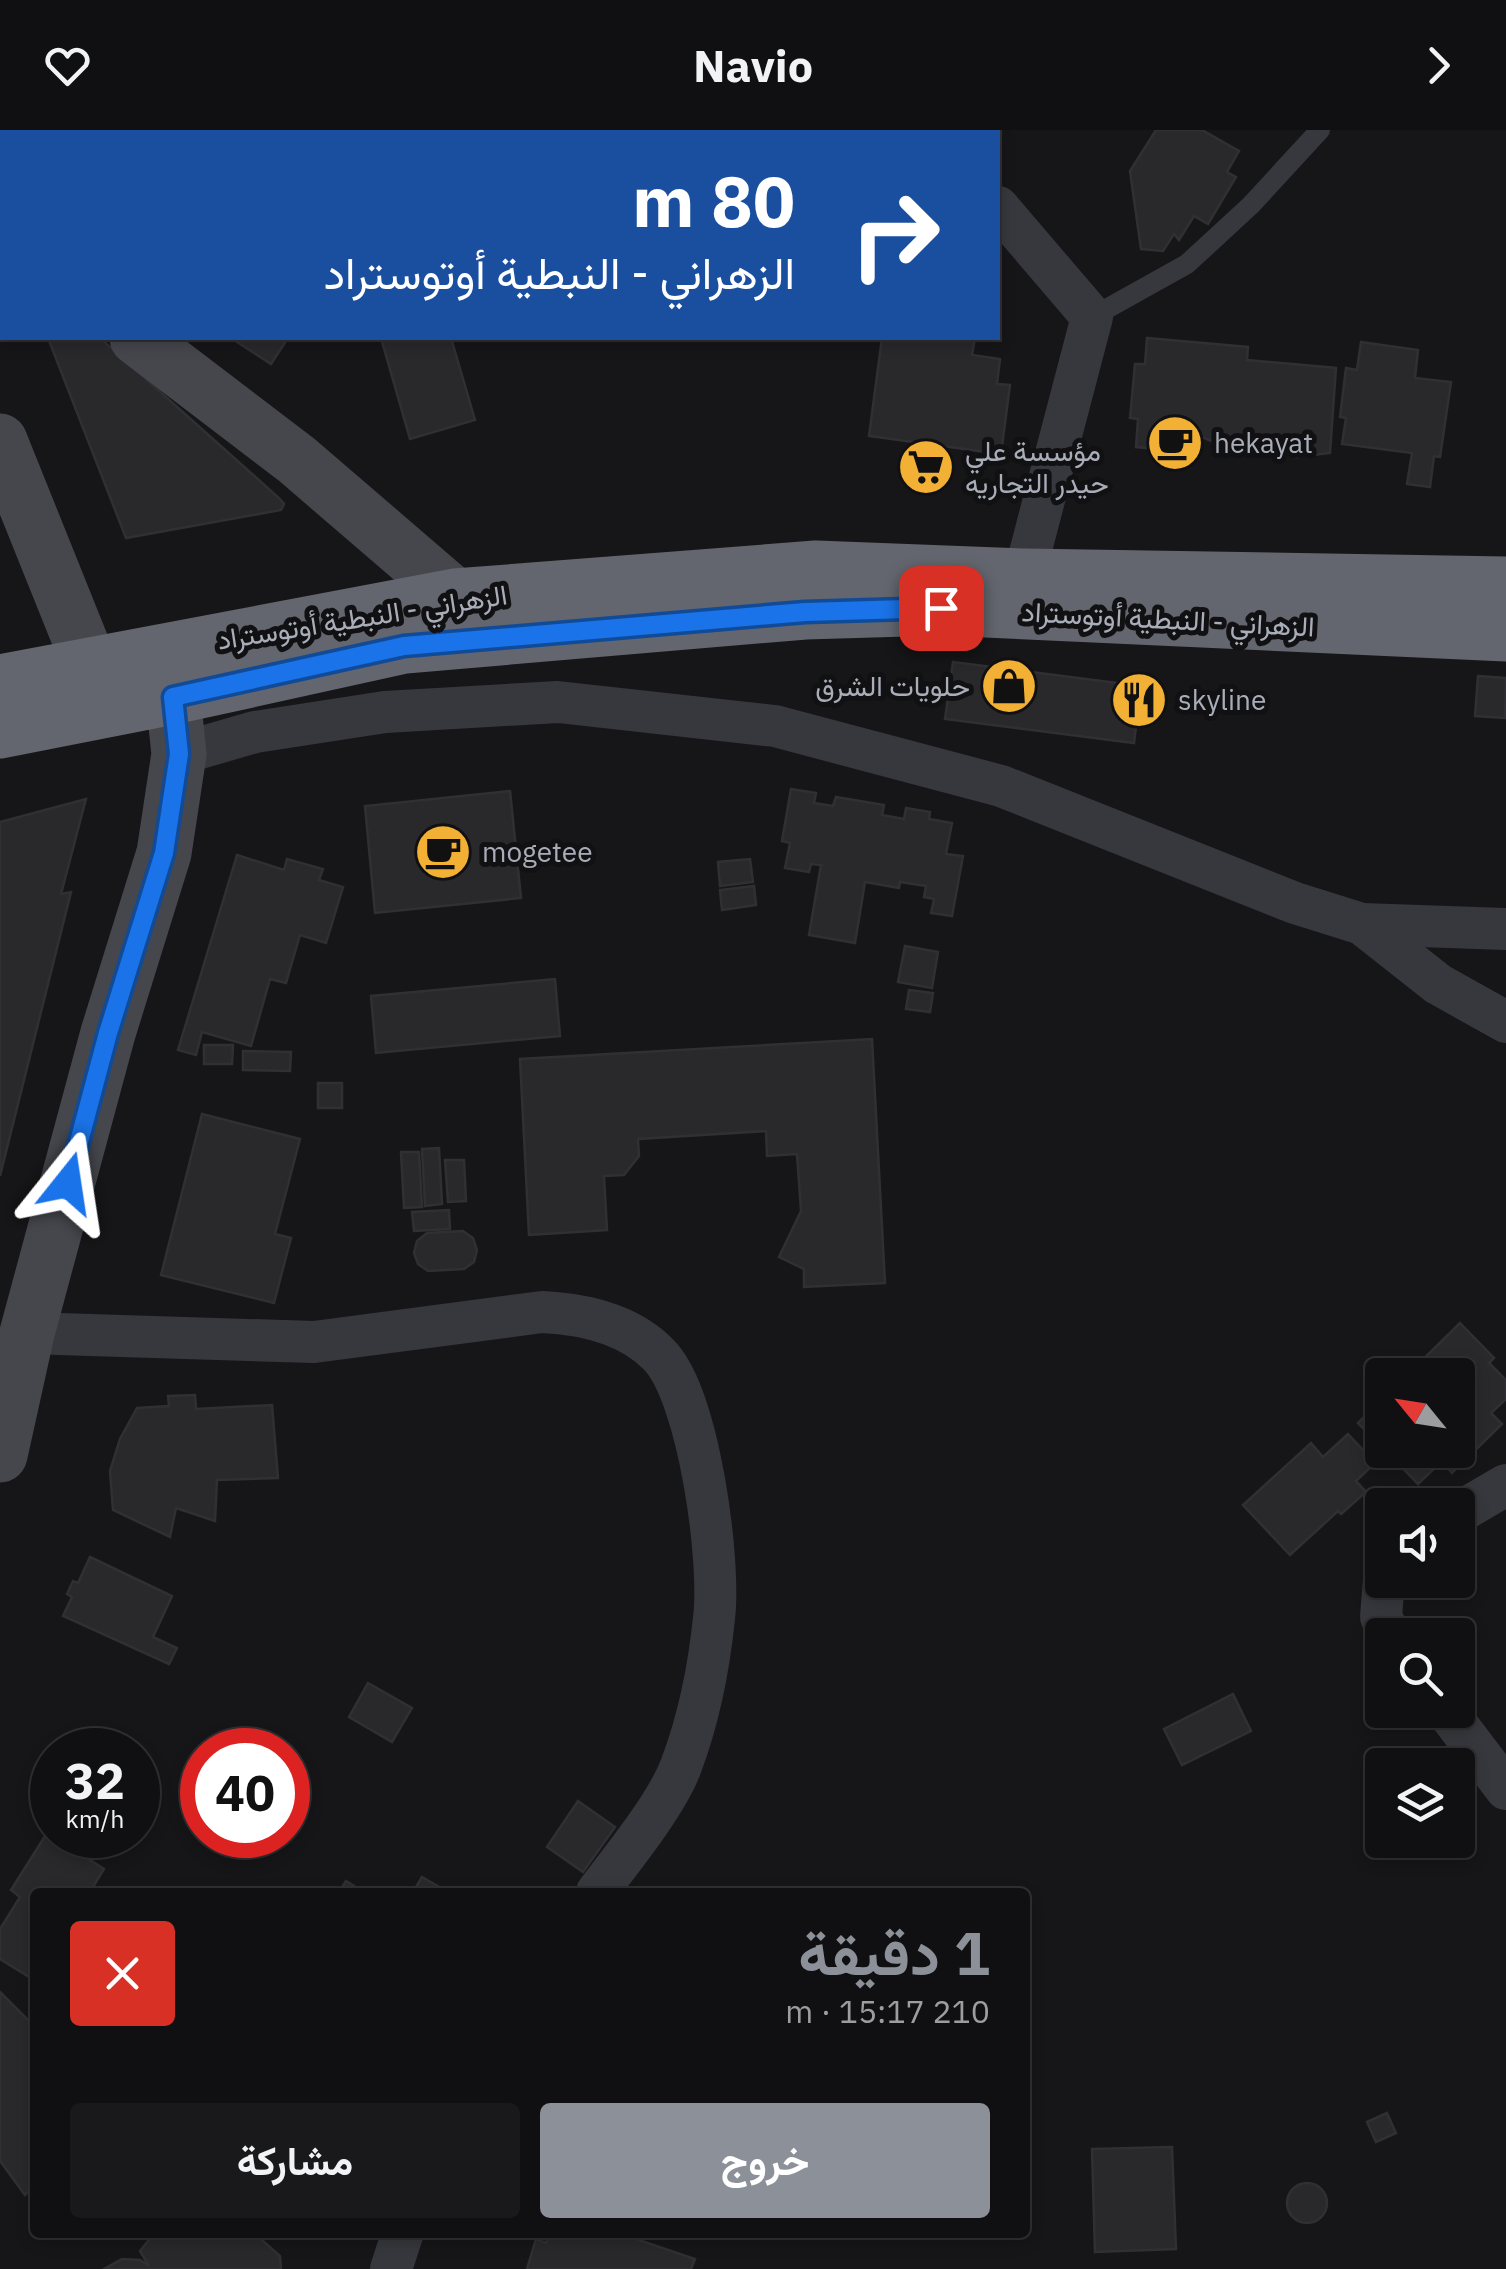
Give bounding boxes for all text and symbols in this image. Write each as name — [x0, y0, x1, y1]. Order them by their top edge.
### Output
text: Navio — [693, 36, 813, 94]
icon: heart — [40, 38, 95, 93]
icon: forward — [1411, 38, 1466, 93]
text: 80 m — [632, 155, 795, 246]
icon: right — [830, 170, 960, 300]
text: الزهراني - النبطية أوتوستراد — [324, 243, 795, 301]
cafe icon: hekayat — [1145, 413, 1205, 473]
place label: hekayat — [1214, 424, 1313, 461]
place label: مؤسسة علي حيدر التجاريه — [965, 432, 1109, 501]
supermarket icon: مؤسسة علي حيدر التجاريه — [896, 437, 956, 497]
pin — [899, 566, 984, 651]
street label: الزهراني - النبطية أوتوستراد — [214, 575, 510, 663]
icon: arrive — [914, 581, 969, 636]
street label: الزهراني - النبطية أوتوستراد — [1020, 592, 1315, 650]
shop icon: حلويات الشرق — [979, 656, 1039, 716]
place label: حلويات الشرق — [815, 667, 970, 704]
restaurant icon: skyline — [1109, 670, 1169, 730]
place label: skyline — [1178, 681, 1266, 718]
cafe icon: mogetee — [413, 822, 473, 882]
place label: mogetee — [482, 833, 593, 870]
position arrow — [16, 1131, 120, 1235]
north arrow — [1365, 1358, 1475, 1468]
map controls — [1365, 1358, 1475, 1858]
button: sound — [1365, 1488, 1475, 1598]
button: search — [1365, 1618, 1475, 1728]
speed limit sign: 40 — [180, 1728, 310, 1858]
text: 32 — [65, 1748, 125, 1813]
button: layers — [1365, 1748, 1475, 1858]
text: km/h — [66, 1802, 124, 1835]
text: 1 دقيقة — [798, 1913, 990, 1992]
button: close — [70, 1921, 175, 2026]
text: 210 m · 15:17 — [785, 1990, 990, 2032]
button: مشاركة — [70, 2103, 520, 2218]
button: خروج — [540, 2103, 990, 2218]

